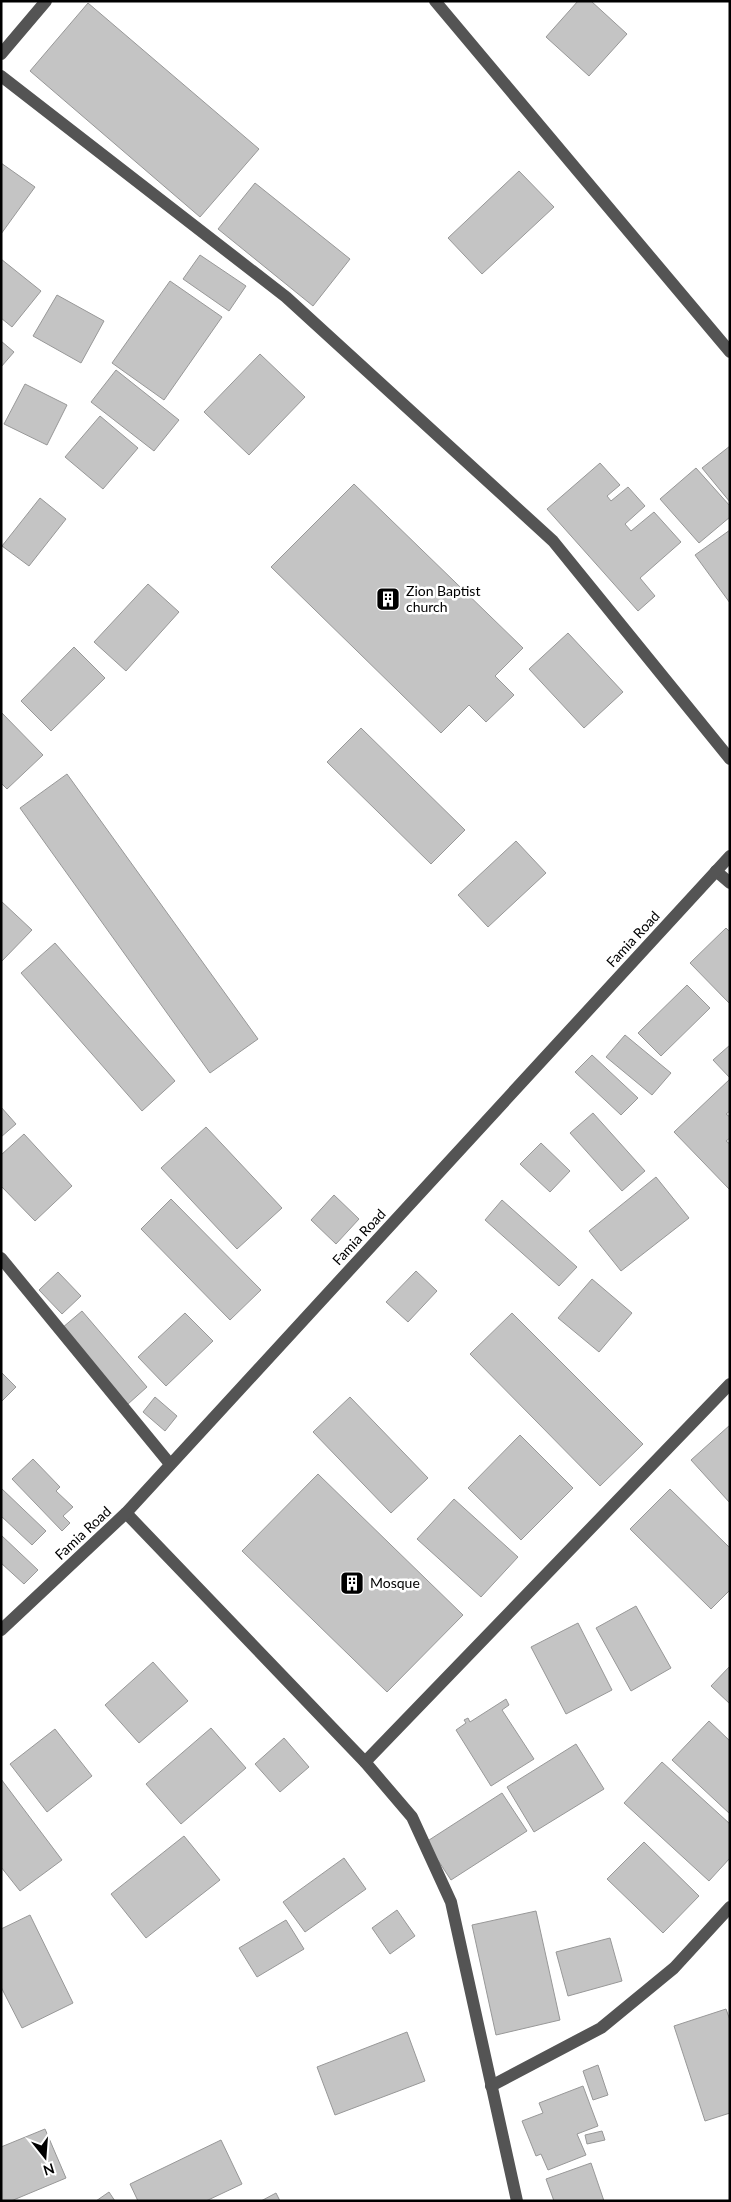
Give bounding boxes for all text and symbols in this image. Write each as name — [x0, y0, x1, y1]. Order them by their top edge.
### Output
place label: Zion Baptist church — [406, 582, 480, 615]
building icon: Zion Baptist church — [375, 586, 401, 612]
street label: Famia Road — [602, 907, 663, 970]
street label: Famia Road — [328, 1205, 389, 1268]
street label: Famia Road — [51, 1502, 114, 1563]
building icon: Mosque — [339, 1570, 365, 1596]
place label: Mosque — [370, 1574, 420, 1591]
north arrow — [20, 2132, 70, 2182]
text: N — [41, 2160, 57, 2180]

